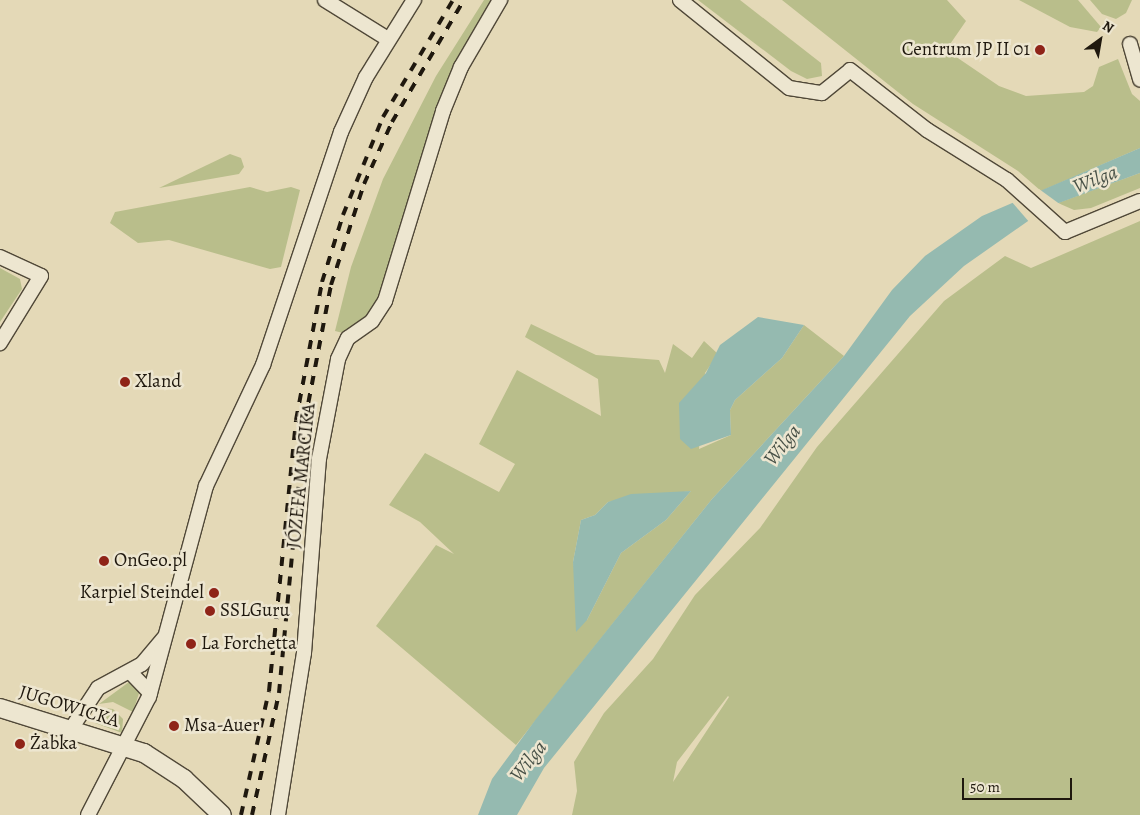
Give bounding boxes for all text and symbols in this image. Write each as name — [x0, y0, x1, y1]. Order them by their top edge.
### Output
north arrow — [1075, 15, 1125, 65]
text: N — [1099, 16, 1118, 38]
place label: Centrum JP II 01 — [902, 39, 1030, 61]
marker: Centrum JP II 01 — [1034, 44, 1046, 56]
water label: Wilga — [1069, 160, 1121, 198]
place label: Xland — [135, 371, 182, 393]
marker: Xland — [119, 376, 131, 388]
street label: JÓZEFA MARCIKA — [283, 402, 321, 550]
water label: Wilga — [758, 420, 806, 470]
place label: OnGeo.pl — [114, 550, 187, 572]
marker: OnGeo.pl — [98, 555, 110, 567]
place label: Karpiel Steindel — [80, 582, 204, 604]
marker: Karpiel Steindel — [208, 587, 220, 599]
place label: SSLGuru — [220, 600, 290, 622]
marker: SSLGuru — [204, 605, 216, 617]
place label: La Forchetta — [201, 633, 297, 655]
marker: La Forchetta — [185, 638, 197, 650]
street label: JUGOWICKA — [16, 681, 122, 733]
place label: Msa-Auer — [184, 715, 260, 737]
marker: Msa-Auer — [168, 720, 180, 732]
place label: Żabka — [30, 733, 77, 755]
water label: Wilga — [504, 736, 552, 786]
marker: Żabka — [14, 738, 26, 750]
scale bar — [965, 768, 1075, 800]
text: 50 m — [970, 777, 1000, 797]

